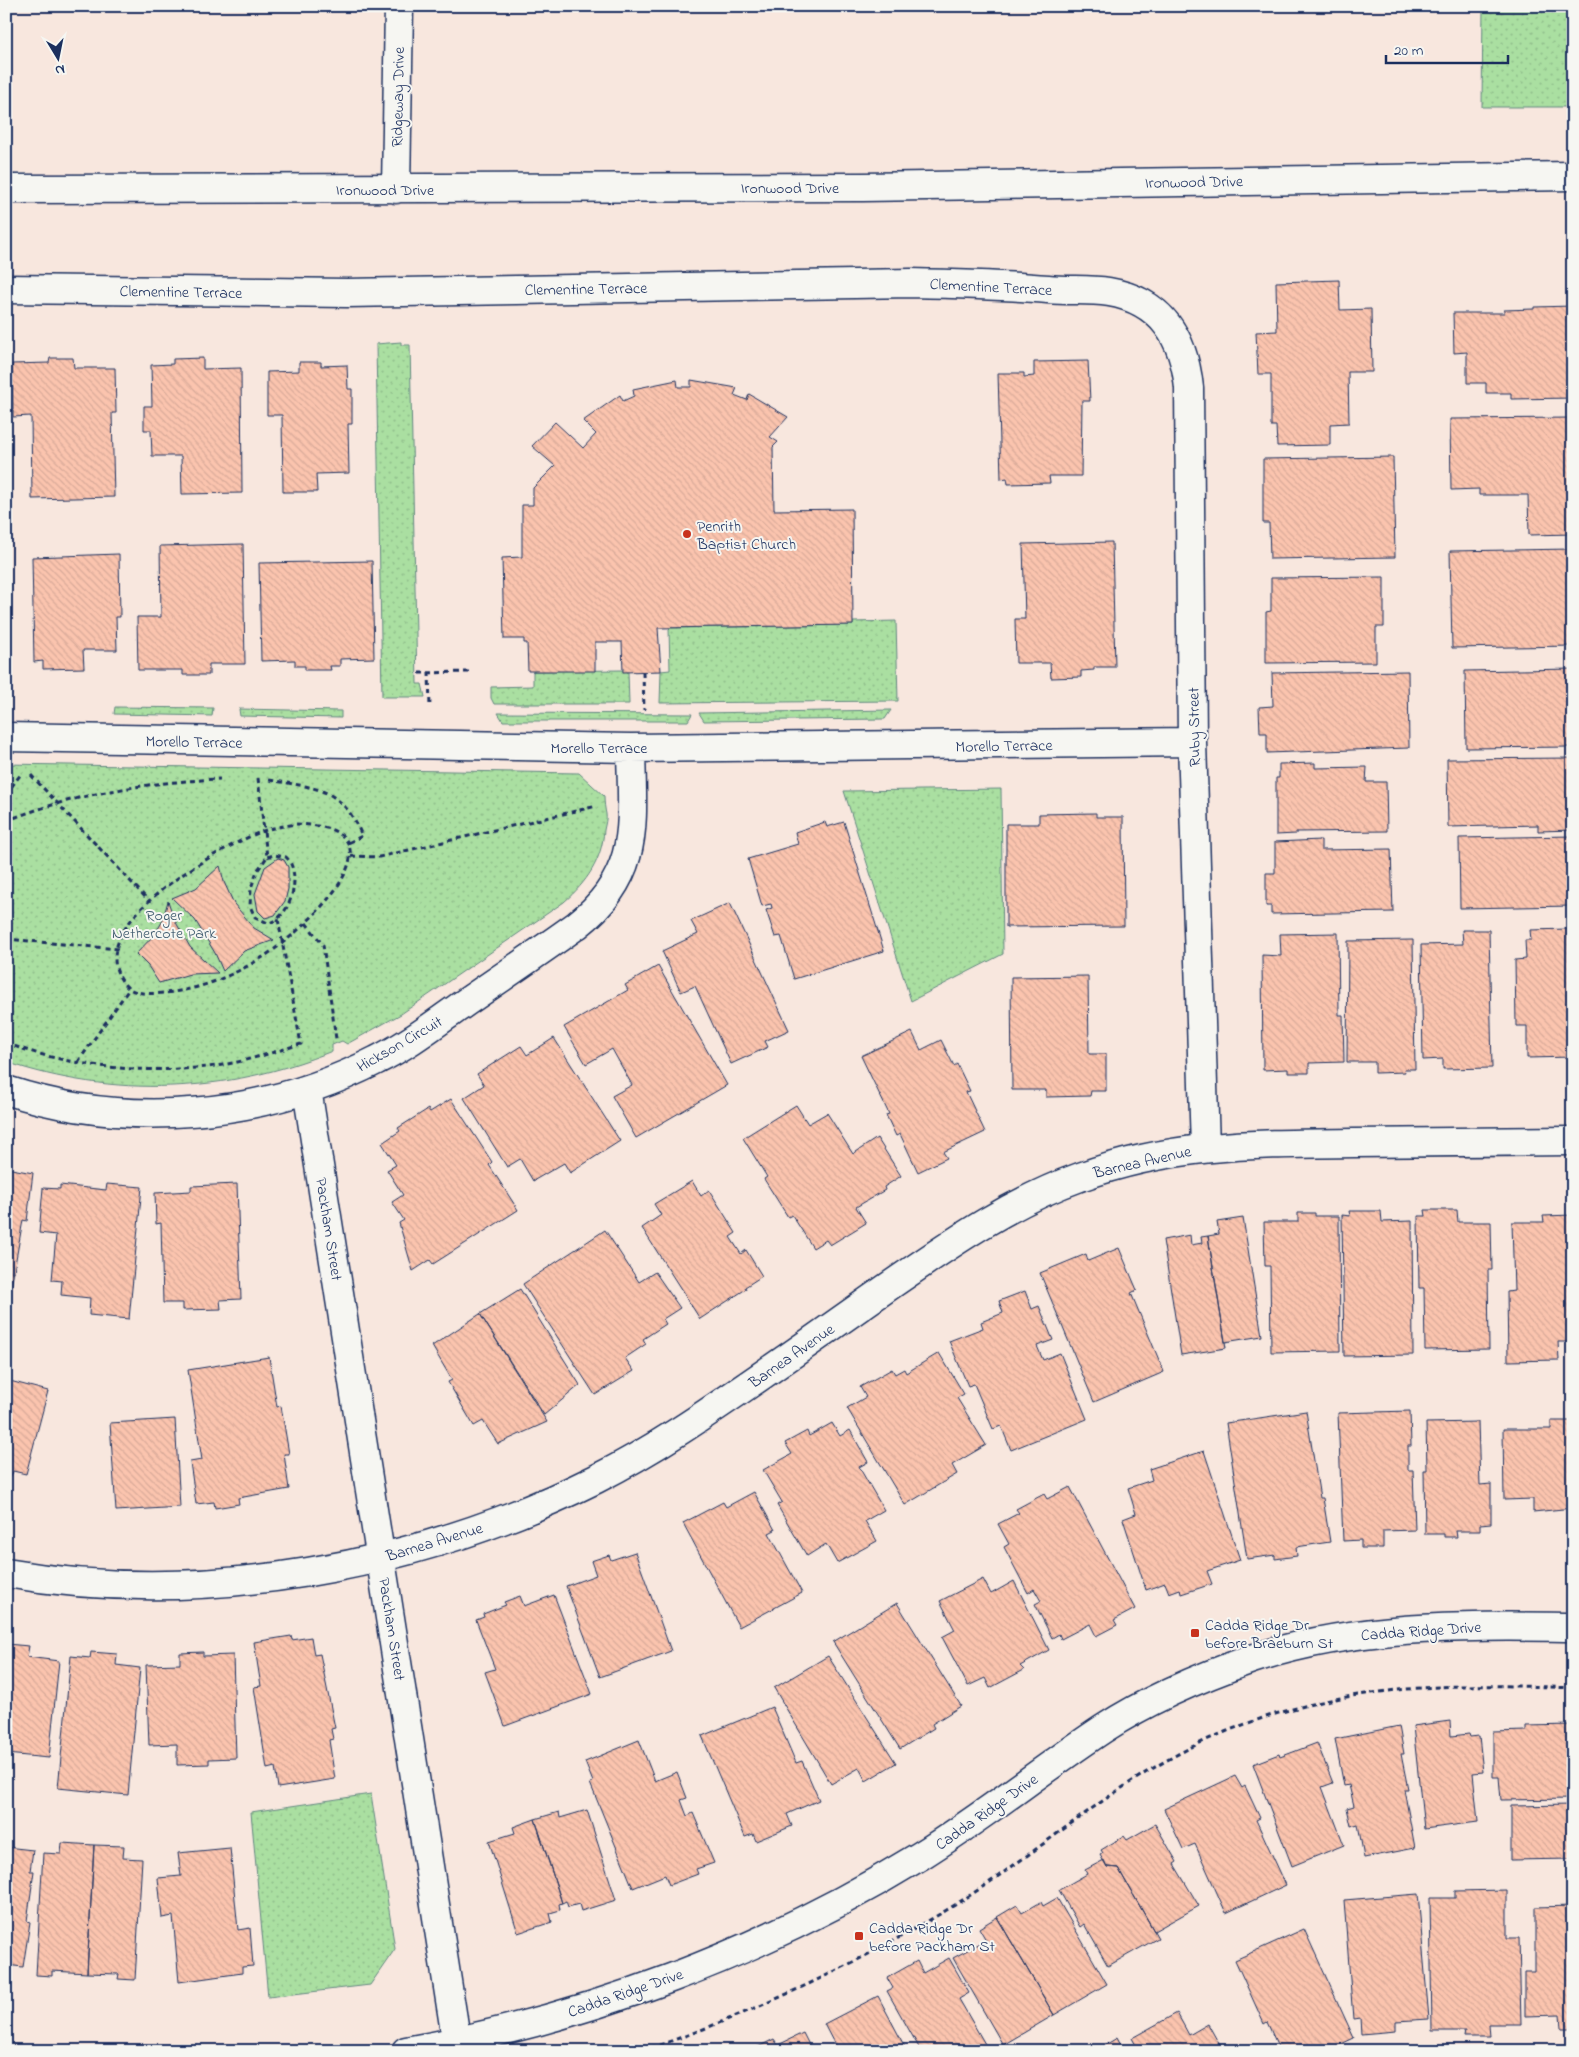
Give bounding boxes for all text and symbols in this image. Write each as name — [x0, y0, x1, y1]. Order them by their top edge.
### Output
north arrow — [32, 32, 82, 82]
scale bar — [1386, 32, 1509, 64]
text: 20 m — [1394, 40, 1424, 62]
street label: Ridgeway Drive — [386, 46, 412, 148]
text: N — [54, 58, 66, 80]
street label: Ironwood Drive — [1145, 170, 1244, 196]
street label: Ironwood Drive — [741, 177, 840, 201]
street label: Ironwood Drive — [336, 179, 435, 203]
street label: Clementine Terrace — [929, 273, 1054, 303]
street label: Clementine Terrace — [525, 277, 648, 303]
street label: Clementine Terrace — [119, 280, 243, 306]
place label: Penrith Baptist Church — [696, 515, 796, 557]
marker: Penrith Baptist Church — [681, 528, 693, 540]
street label: Ruby Street — [1182, 686, 1208, 767]
street label: Morello Terrace — [145, 730, 244, 756]
street label: Morello Terrace — [955, 734, 1054, 760]
street label: Morello Terrace — [550, 737, 648, 761]
park label: Roger Nethercote Park — [112, 904, 217, 946]
street label: Hickson Circuit — [353, 1010, 448, 1079]
street label: Barnea Avenue — [1090, 1140, 1195, 1186]
street label: Packham Street — [308, 1176, 348, 1283]
street label: Barnea Avenue — [744, 1318, 841, 1396]
street label: Barnea Avenue — [382, 1517, 487, 1569]
street label: Packham Street — [371, 1576, 411, 1683]
place label: Cadda Ridge Dr before Braeburn St — [1205, 1614, 1334, 1656]
street label: Cadda Ridge Drive — [1360, 1616, 1483, 1648]
marker: Cadda Ridge Dr before Braeburn St — [1189, 1627, 1201, 1639]
street label: Cadda Ridge Drive — [931, 1768, 1044, 1857]
place label: Cadda Ridge Dr before Packham St — [869, 1917, 996, 1959]
marker: Cadda Ridge Dr before Packham St — [853, 1930, 865, 1942]
street label: Cadda Ridge Drive — [565, 1963, 687, 2025]

